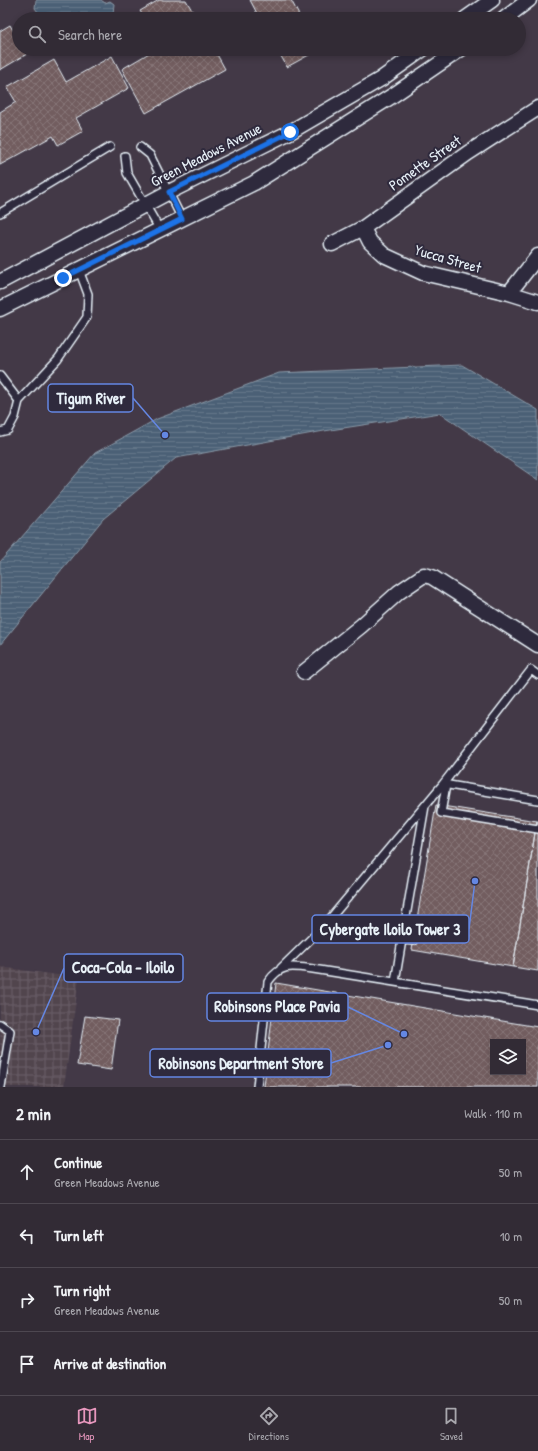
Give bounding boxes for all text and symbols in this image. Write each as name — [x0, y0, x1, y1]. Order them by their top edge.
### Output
search box — [12, 12, 526, 56]
icon: search — [26, 23, 48, 45]
text: Search here — [58, 24, 122, 45]
street label: Green Meadows Avenue — [147, 117, 265, 192]
route start — [281, 123, 299, 141]
street label: Pomette Street — [384, 129, 466, 195]
street label: Yucca Street — [412, 239, 485, 278]
route end — [54, 269, 72, 287]
callout: Tigum River — [48, 384, 133, 412]
text: Tigum River — [56, 387, 126, 410]
callout: Cybergate Iloilo Tower 3 — [312, 915, 469, 943]
text: Cybergate Iloilo Tower 3 — [320, 918, 460, 941]
callout: Coca-Cola - Iloilo — [64, 954, 183, 982]
text: Coca-Cola - Iloilo — [72, 956, 175, 978]
callout: Robinsons Place Pavia — [207, 993, 348, 1021]
text: Robinsons Place Pavia — [214, 995, 340, 1017]
map controls — [490, 1039, 526, 1075]
button: layers — [490, 1039, 526, 1075]
callout: Robinsons Department Store — [150, 1049, 331, 1077]
text: Robinsons Department Store — [158, 1052, 324, 1075]
text: 2 min — [16, 1102, 51, 1125]
text: Walk · 110 m — [464, 1104, 522, 1122]
text: Continue — [54, 1152, 102, 1173]
icon: ahead — [16, 1161, 38, 1183]
text: 50 m — [499, 1163, 522, 1181]
text: Green Meadows Avenue — [54, 1173, 160, 1191]
icon: left — [16, 1225, 38, 1247]
text: Turn left — [54, 1225, 104, 1246]
text: 10 m — [500, 1227, 522, 1245]
text: Turn right — [54, 1280, 110, 1301]
icon: right — [16, 1289, 38, 1311]
text: 50 m — [499, 1291, 522, 1309]
text: Green Meadows Avenue — [54, 1301, 160, 1319]
icon: arrive — [16, 1353, 38, 1375]
text: Arrive at destination — [54, 1353, 166, 1374]
tab: Map — [76, 1405, 98, 1443]
tab: Directions — [249, 1405, 289, 1443]
tab: Saved — [440, 1405, 462, 1443]

